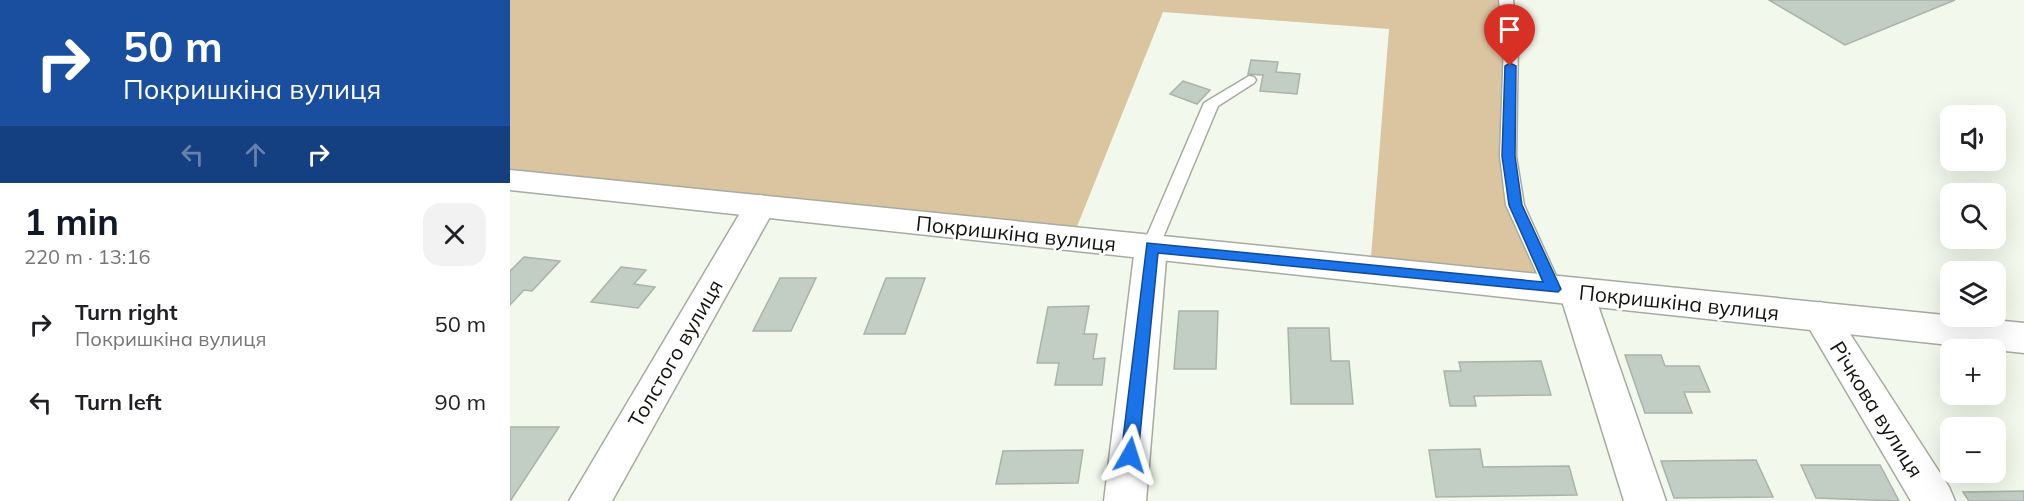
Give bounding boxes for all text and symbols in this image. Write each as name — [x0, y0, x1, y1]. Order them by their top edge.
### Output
pin — [1484, 4, 1535, 66]
icon: arrive — [1493, 13, 1526, 46]
text: 50 m — [123, 20, 223, 73]
icon: right — [24, 24, 102, 102]
text: Покришкіна вулиця — [123, 72, 381, 106]
map controls — [1940, 105, 2006, 483]
button: sound — [1940, 105, 2006, 171]
icon: left — [176, 138, 209, 171]
icon: ahead — [239, 138, 272, 171]
icon: right — [302, 138, 335, 171]
button: search — [1940, 183, 2006, 249]
text: 1 min — [24, 199, 119, 244]
button: close — [423, 203, 486, 266]
street label: Покришкіна вулиця — [915, 210, 1117, 256]
text: 220 m · 13:16 — [24, 244, 150, 269]
button: layers — [1940, 261, 2006, 327]
street label: Толстого вулиця — [622, 274, 728, 432]
street label: Покришкіна вулиця — [1578, 279, 1780, 325]
text: Turn right — [75, 298, 178, 326]
icon: right — [24, 308, 57, 341]
text: 50 m — [435, 310, 486, 338]
text: Покришкіна вулиця — [75, 326, 266, 351]
street label: Річкова вулиця — [1825, 336, 1929, 482]
button: + — [1940, 339, 2006, 405]
icon: left — [24, 386, 57, 419]
text: Turn left — [75, 388, 162, 416]
text: 90 m — [435, 388, 486, 416]
button: − — [1940, 417, 2006, 483]
position arrow — [1098, 423, 1162, 487]

